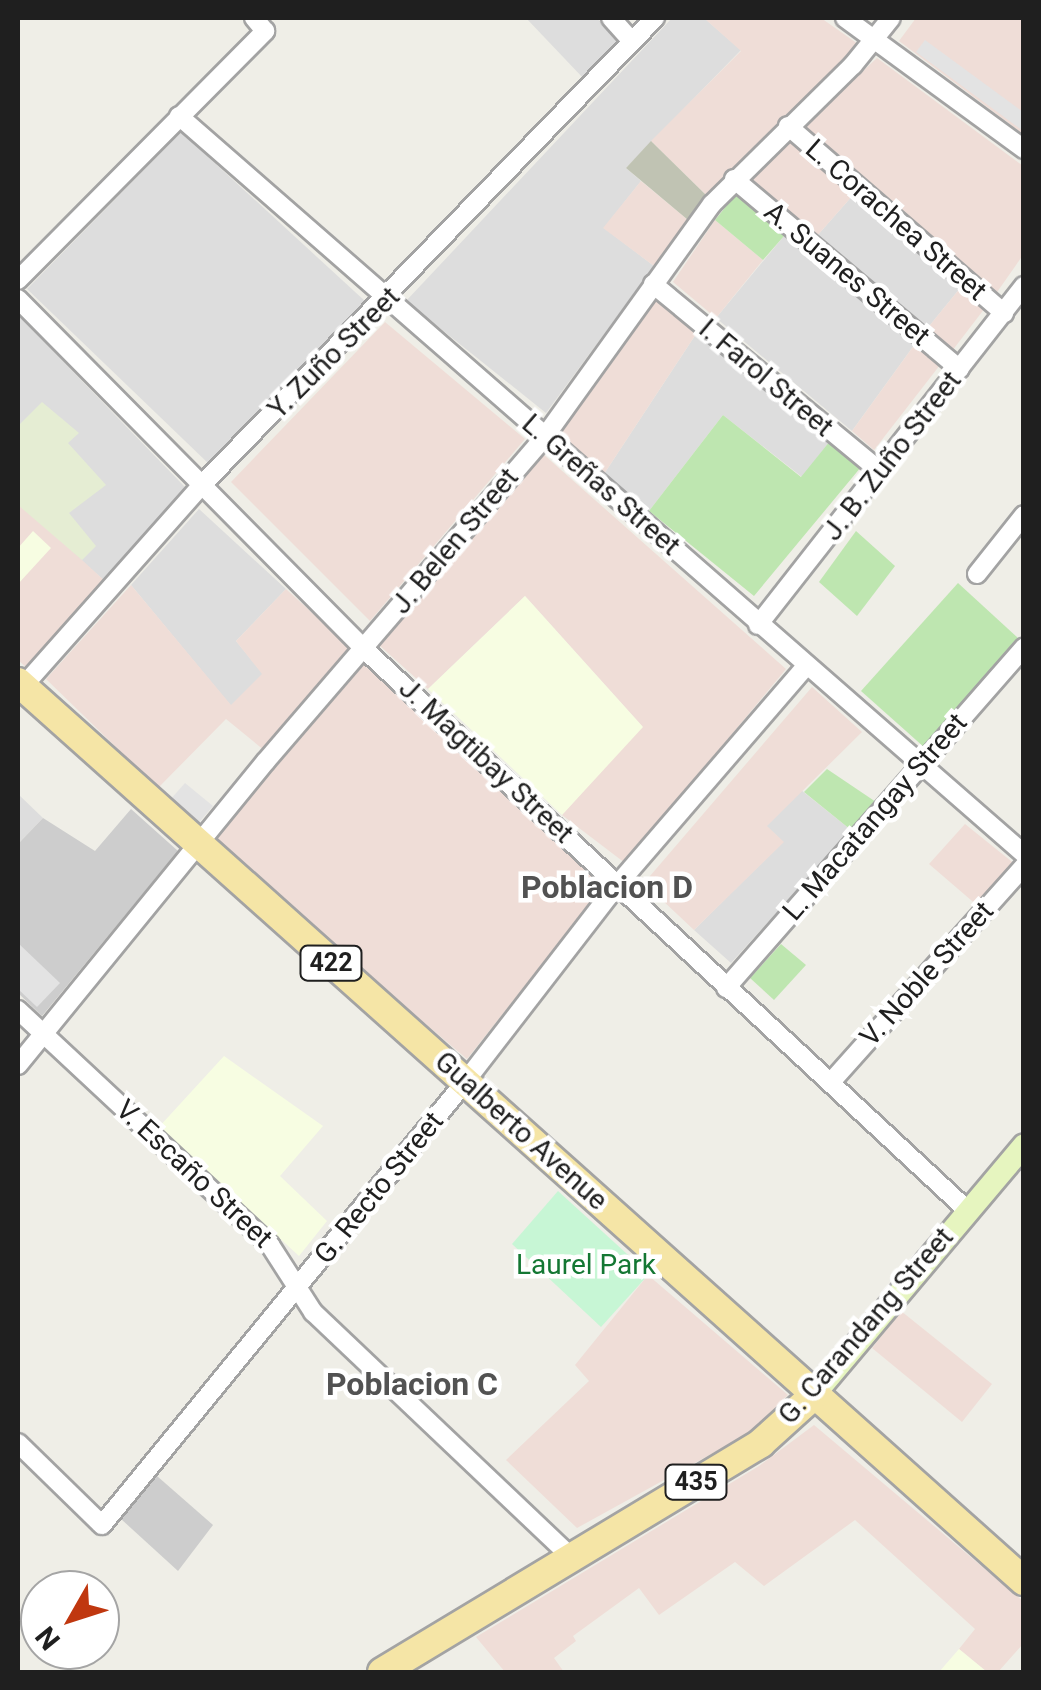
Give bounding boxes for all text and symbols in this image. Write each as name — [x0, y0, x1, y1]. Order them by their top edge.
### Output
street label: L. Corachea Street — [799, 132, 993, 308]
street label: A. Suanes Street — [758, 195, 936, 353]
street label: Y. Zuño Street — [261, 280, 407, 426]
street label: I. Farol Street — [692, 312, 840, 444]
street label: J. B. Zuño Street — [815, 365, 969, 547]
street label: L. Greñas Street — [515, 407, 687, 563]
street label: J. Belen Street — [384, 461, 526, 621]
street label: J. Magtibay Street — [392, 672, 580, 850]
street label: L. Macatangay Street — [776, 706, 974, 928]
district label: Poblacion D — [521, 868, 693, 906]
street label: V. Noble Street — [853, 895, 1001, 1053]
road number: 422 — [298, 943, 364, 983]
street label: Gualberto Avenue — [428, 1045, 614, 1217]
street label: V. Escaño Street — [109, 1093, 279, 1255]
street label: G. Recto Street — [307, 1105, 451, 1271]
street label: G. Carandang Street — [771, 1221, 961, 1431]
park label: Laurel Park — [516, 1248, 656, 1282]
district label: Poblacion C — [326, 1365, 498, 1403]
road number: 435 — [664, 1462, 728, 1502]
north arrow — [20, 1570, 120, 1670]
text: N — [29, 1620, 67, 1656]

